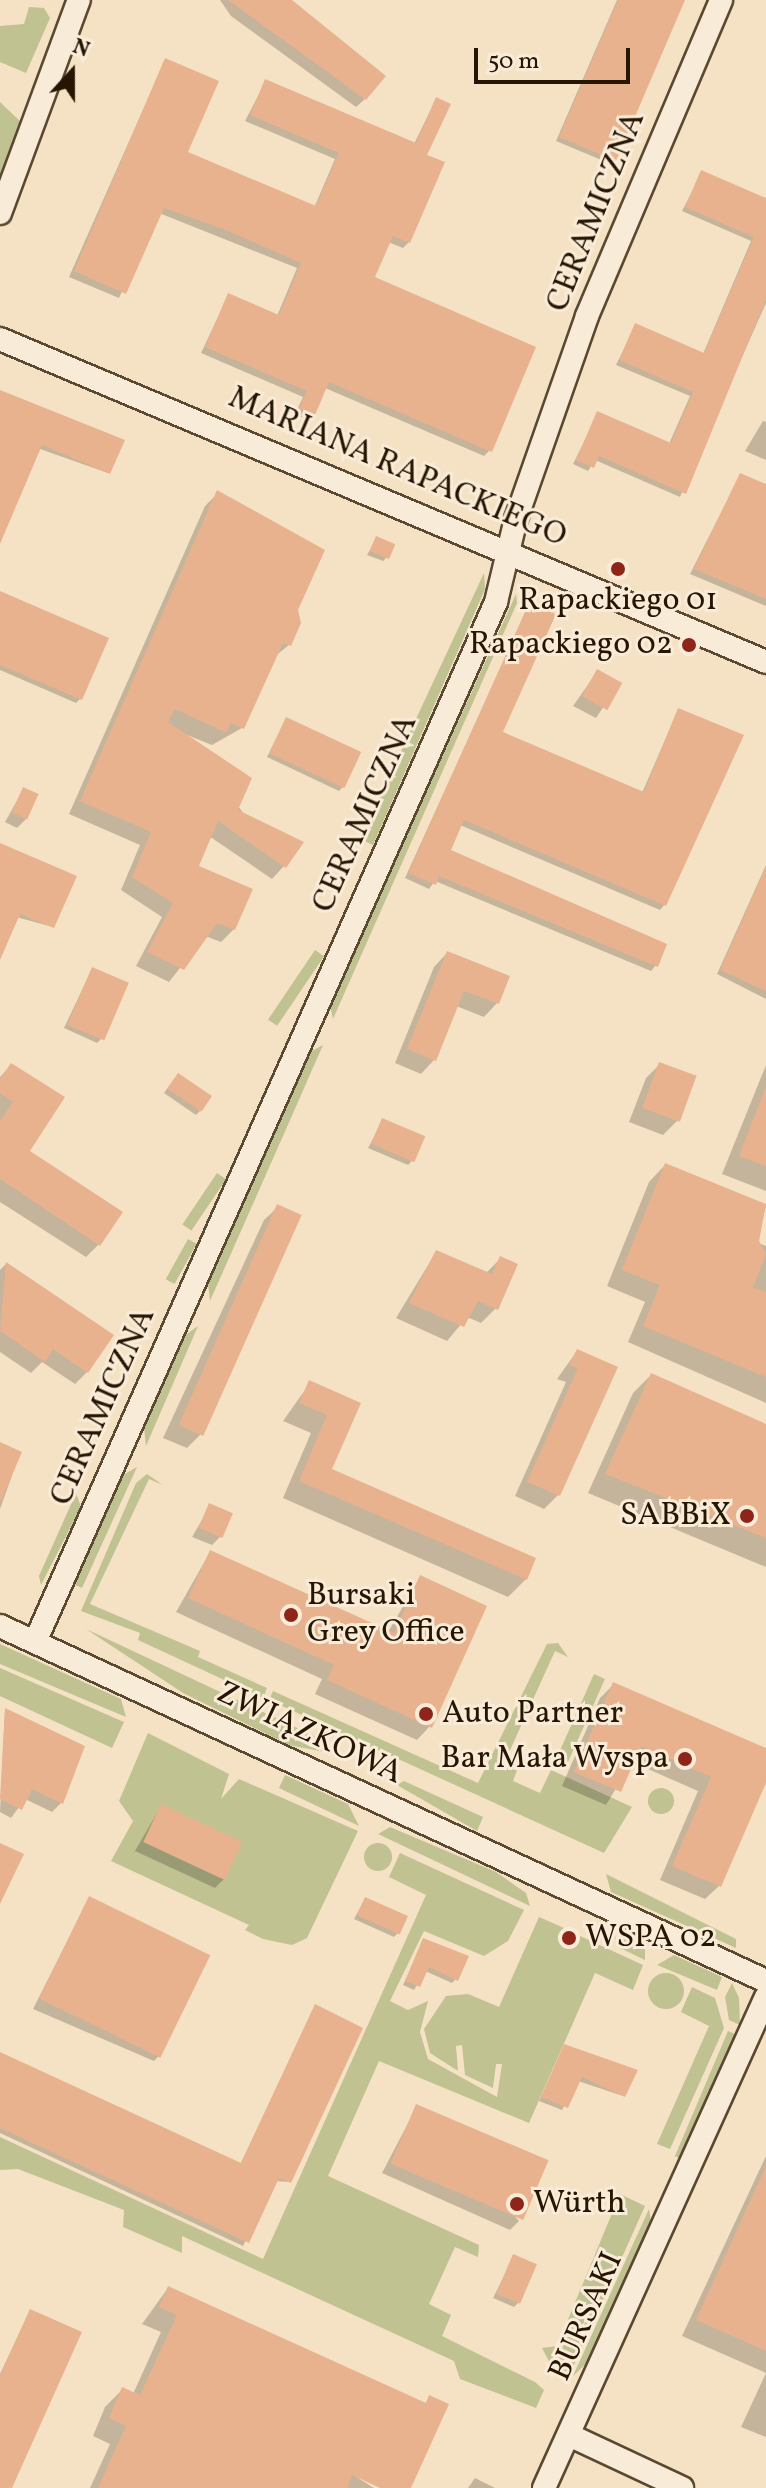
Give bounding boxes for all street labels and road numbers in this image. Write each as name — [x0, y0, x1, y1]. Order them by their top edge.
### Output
street label: CERAMICZNA — [539, 106, 655, 318]
street label: MARIANA RAPACKIEGO — [222, 379, 572, 557]
street label: CERAMICZNA — [305, 709, 427, 919]
street label: CERAMICZNA — [43, 1302, 165, 1512]
street label: ZWIĄZKOWA — [210, 1674, 408, 1794]
street label: BURSAKI — [542, 2247, 632, 2387]

